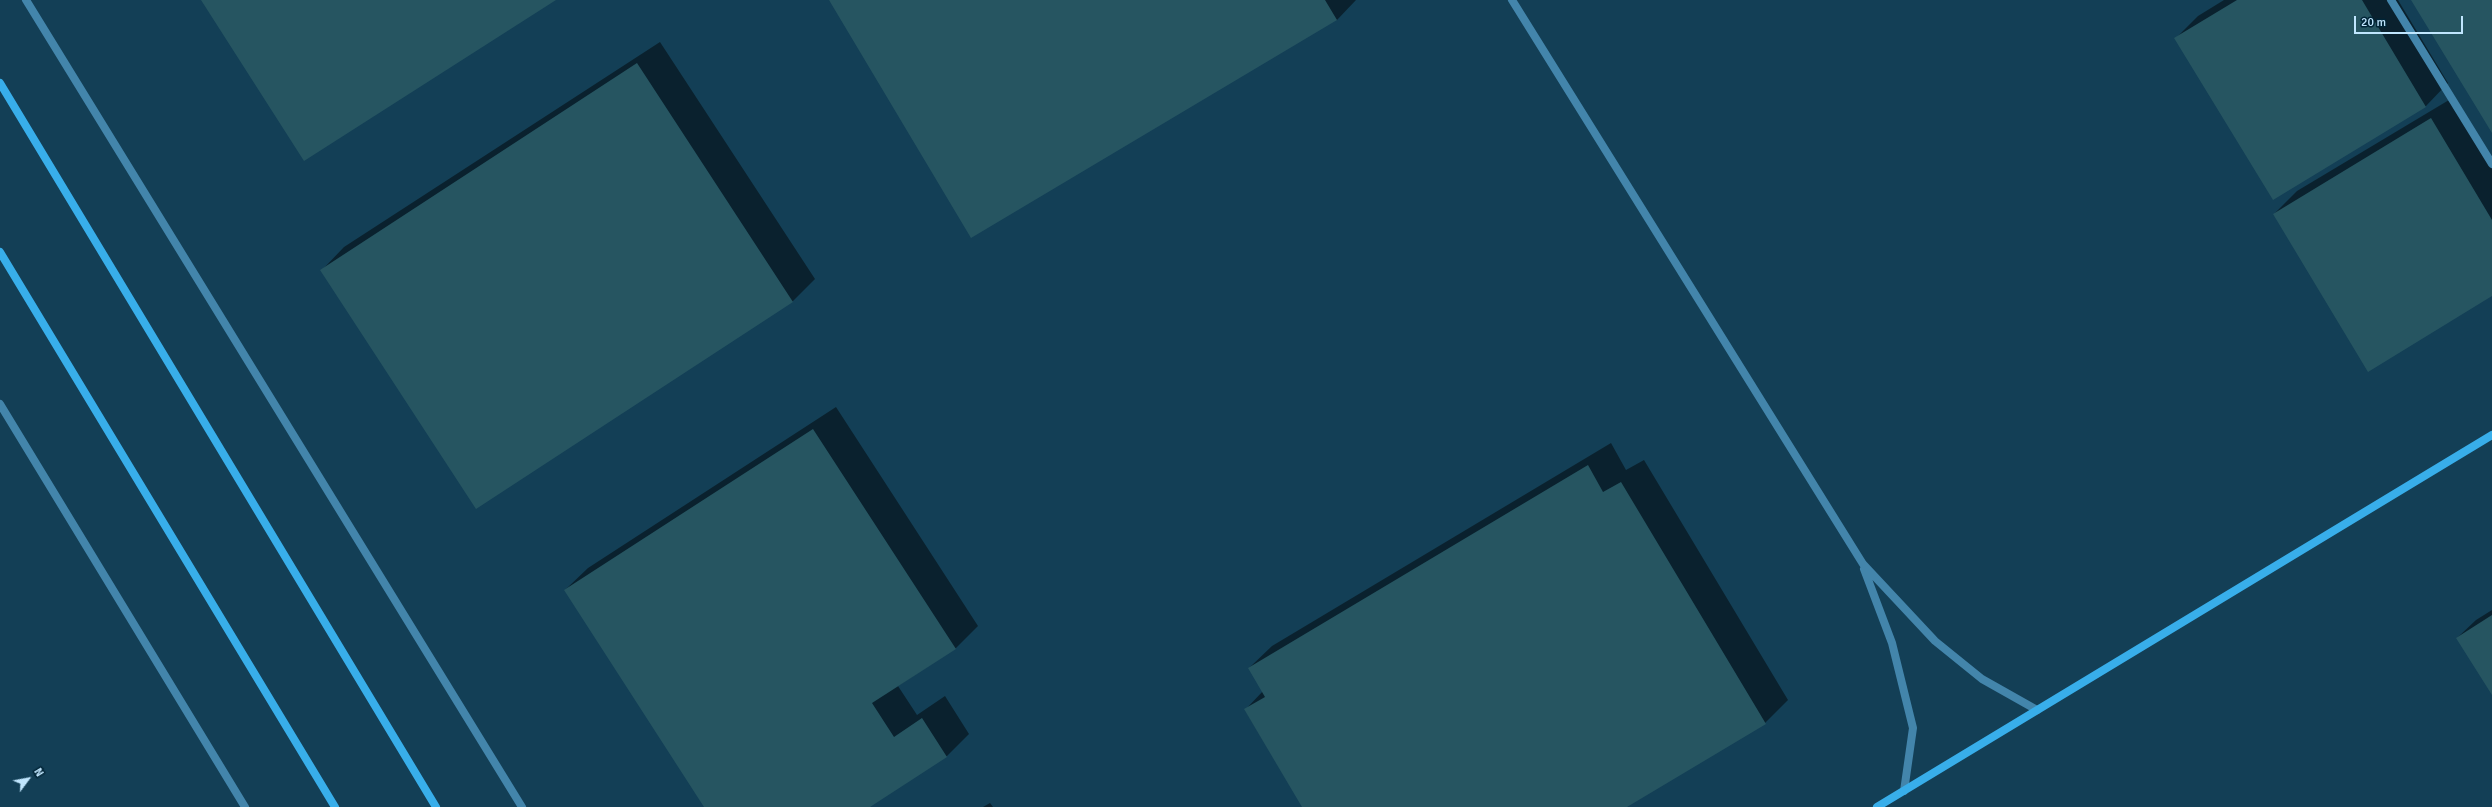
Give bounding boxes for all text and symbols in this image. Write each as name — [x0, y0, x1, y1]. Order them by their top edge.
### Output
scale bar — [2356, 8, 2465, 34]
text: 20 m — [2361, 15, 2386, 30]
north arrow — [8, 759, 48, 799]
text: N — [31, 766, 46, 779]

